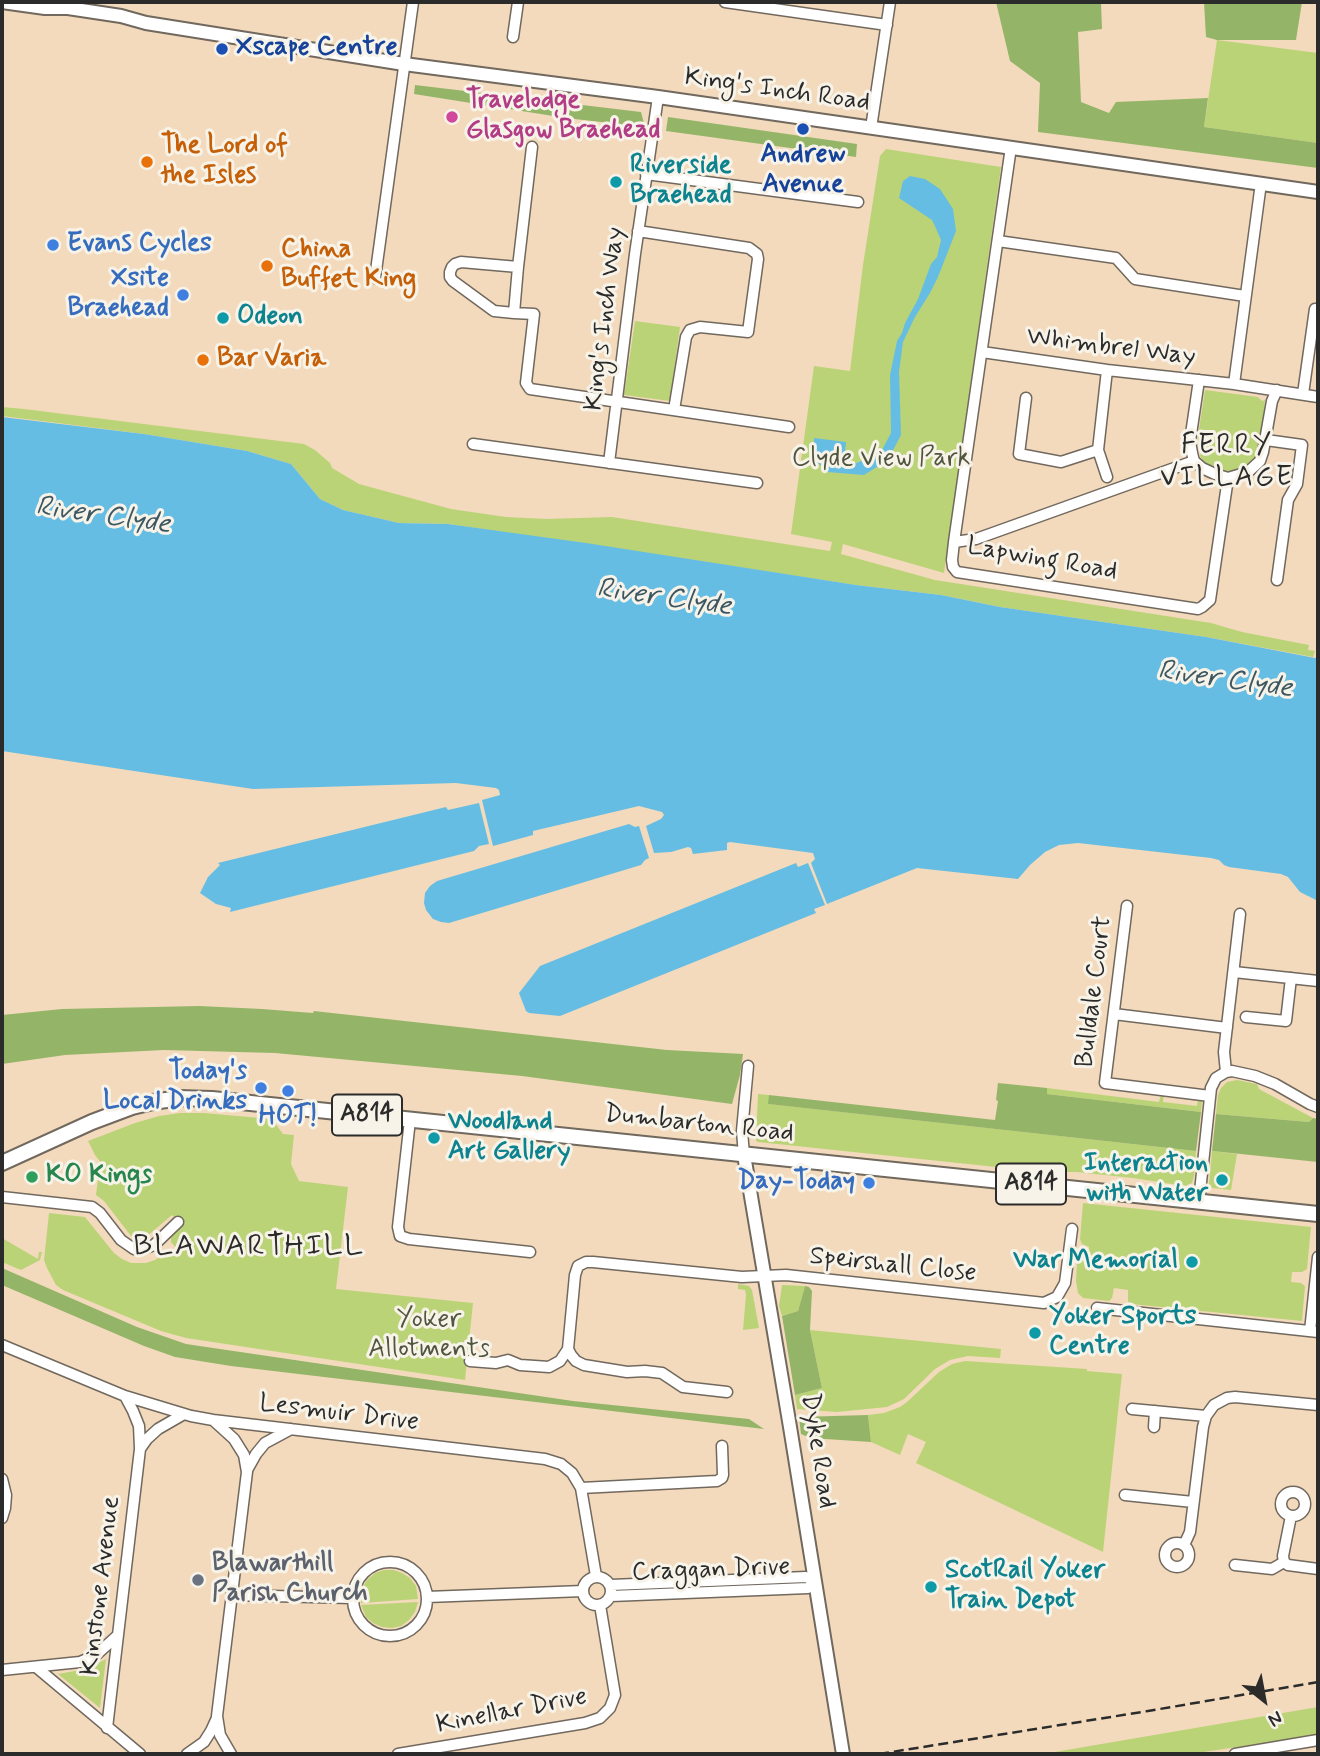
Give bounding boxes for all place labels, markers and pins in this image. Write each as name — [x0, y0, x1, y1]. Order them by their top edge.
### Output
place label: Xscape Centre — [236, 33, 397, 65]
marker: Xscape Centre — [214, 41, 230, 57]
place label: Travelodge Glasgow Braehead — [466, 86, 661, 148]
marker: Travelodge Glasgow Braehead — [444, 109, 460, 125]
marker: Andrew Avenue — [795, 121, 811, 137]
place label: The Lord of the Isles — [161, 131, 288, 192]
place label: Andrew Avenue — [760, 140, 846, 202]
place label: Riverside Braehead — [630, 151, 732, 212]
marker: The Lord of the Isles — [139, 154, 155, 170]
marker: Riverside Braehead — [608, 174, 624, 190]
place label: Evans Cycles — [67, 229, 212, 261]
place label: China Buffet King — [281, 235, 416, 296]
marker: Evans Cycles — [45, 237, 61, 253]
marker: China Buffet King — [259, 258, 275, 274]
place label: Xsite Braehead — [67, 264, 169, 326]
marker: Xsite Braehead — [175, 287, 191, 303]
place label: Odeon — [237, 302, 303, 334]
marker: Odeon — [215, 310, 231, 326]
place label: Bar Varia — [217, 344, 326, 376]
marker: Bar Varia — [195, 352, 211, 368]
place label: Today's Local Drinks — [103, 1057, 247, 1118]
marker: Today's Local Drinks — [253, 1080, 269, 1096]
marker: HOT! — [280, 1083, 296, 1099]
place label: HOT! — [259, 1102, 317, 1134]
place label: Woodland Art Gallery — [448, 1107, 570, 1168]
marker: Woodland Art Gallery — [426, 1130, 442, 1146]
place label: Interaction with Water — [1084, 1149, 1208, 1210]
place label: KO Kings — [46, 1161, 152, 1193]
place label: Day-Today — [737, 1167, 855, 1199]
marker: KO Kings — [24, 1169, 40, 1185]
marker: Interaction with Water — [1214, 1172, 1230, 1188]
marker: Day-Today — [861, 1175, 877, 1191]
place label: War Memorial — [1013, 1246, 1178, 1278]
marker: War Memorial — [1184, 1254, 1200, 1270]
place label: Yoker Sports Centre — [1049, 1302, 1196, 1364]
marker: Yoker Sports Centre — [1027, 1325, 1043, 1341]
place label: Blawarthill Parish Church — [212, 1549, 368, 1610]
place label: ScotRail Yoker Train Depot — [945, 1556, 1105, 1618]
marker: Blawarthill Parish Church — [190, 1572, 206, 1588]
marker: ScotRail Yoker Train Depot — [923, 1579, 939, 1595]

